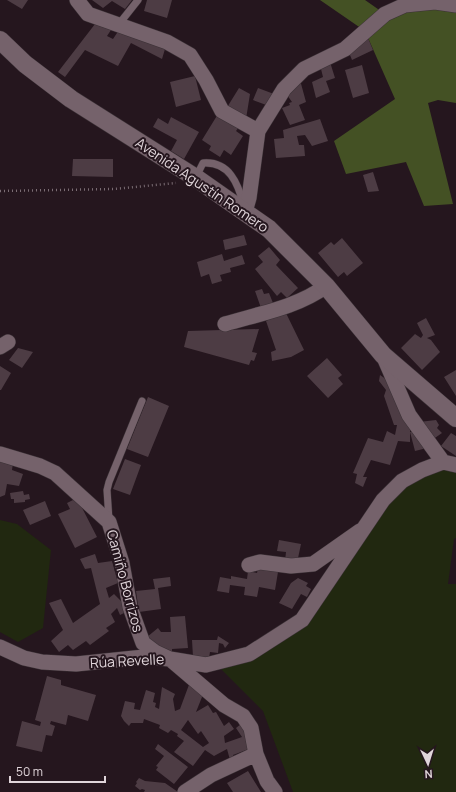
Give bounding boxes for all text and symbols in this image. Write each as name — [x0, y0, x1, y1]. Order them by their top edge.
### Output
street label: Avenida Agustín Romero — [132, 133, 273, 236]
street label: Camiño Borrizos — [103, 528, 148, 634]
street label: Rúa Revelle — [89, 649, 165, 672]
north arrow — [408, 744, 448, 784]
scale bar — [10, 758, 105, 784]
text: 50 m — [16, 763, 43, 780]
text: N — [424, 767, 433, 782]

